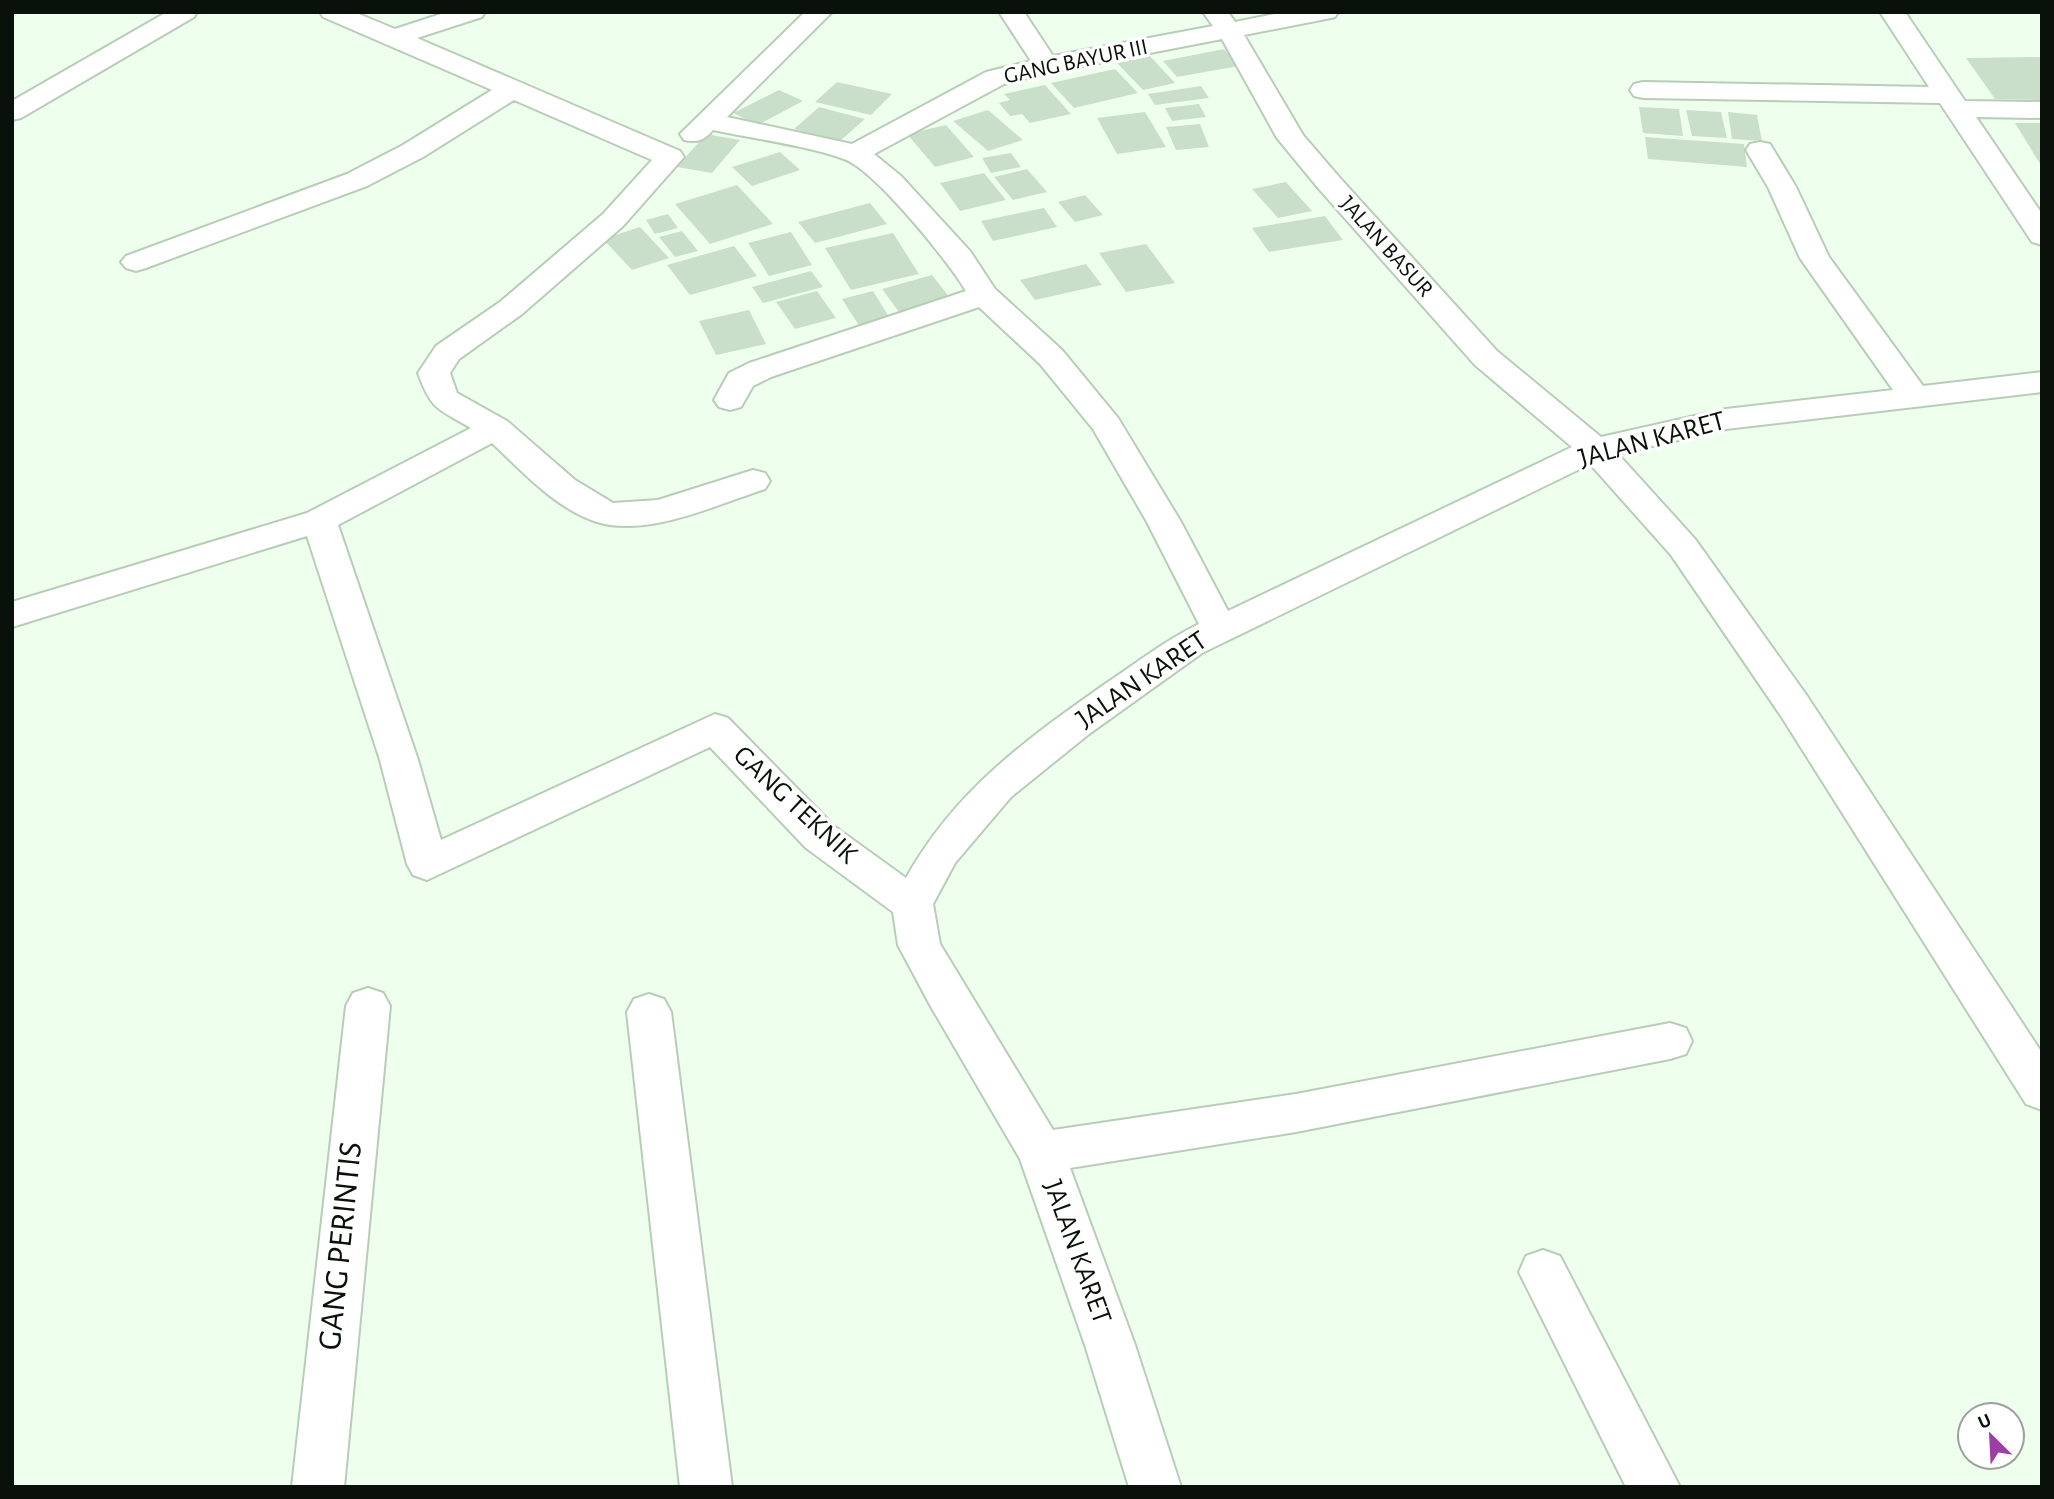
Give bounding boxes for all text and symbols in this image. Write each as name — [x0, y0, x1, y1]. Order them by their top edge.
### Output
street label: GANG BAYUR III — [1002, 36, 1150, 88]
street label: JALAN BASUR — [1335, 192, 1437, 302]
street label: JALAN KARET — [1576, 407, 1729, 473]
street label: JALAN KARET — [1072, 626, 1213, 734]
street label: GANG TEKNIK — [728, 741, 863, 869]
street label: GANG PERINTIS — [314, 1140, 368, 1352]
street label: JALAN KARET — [1038, 1176, 1116, 1328]
north arrow — [1956, 1401, 2026, 1471]
text: U — [1975, 1411, 1994, 1433]

